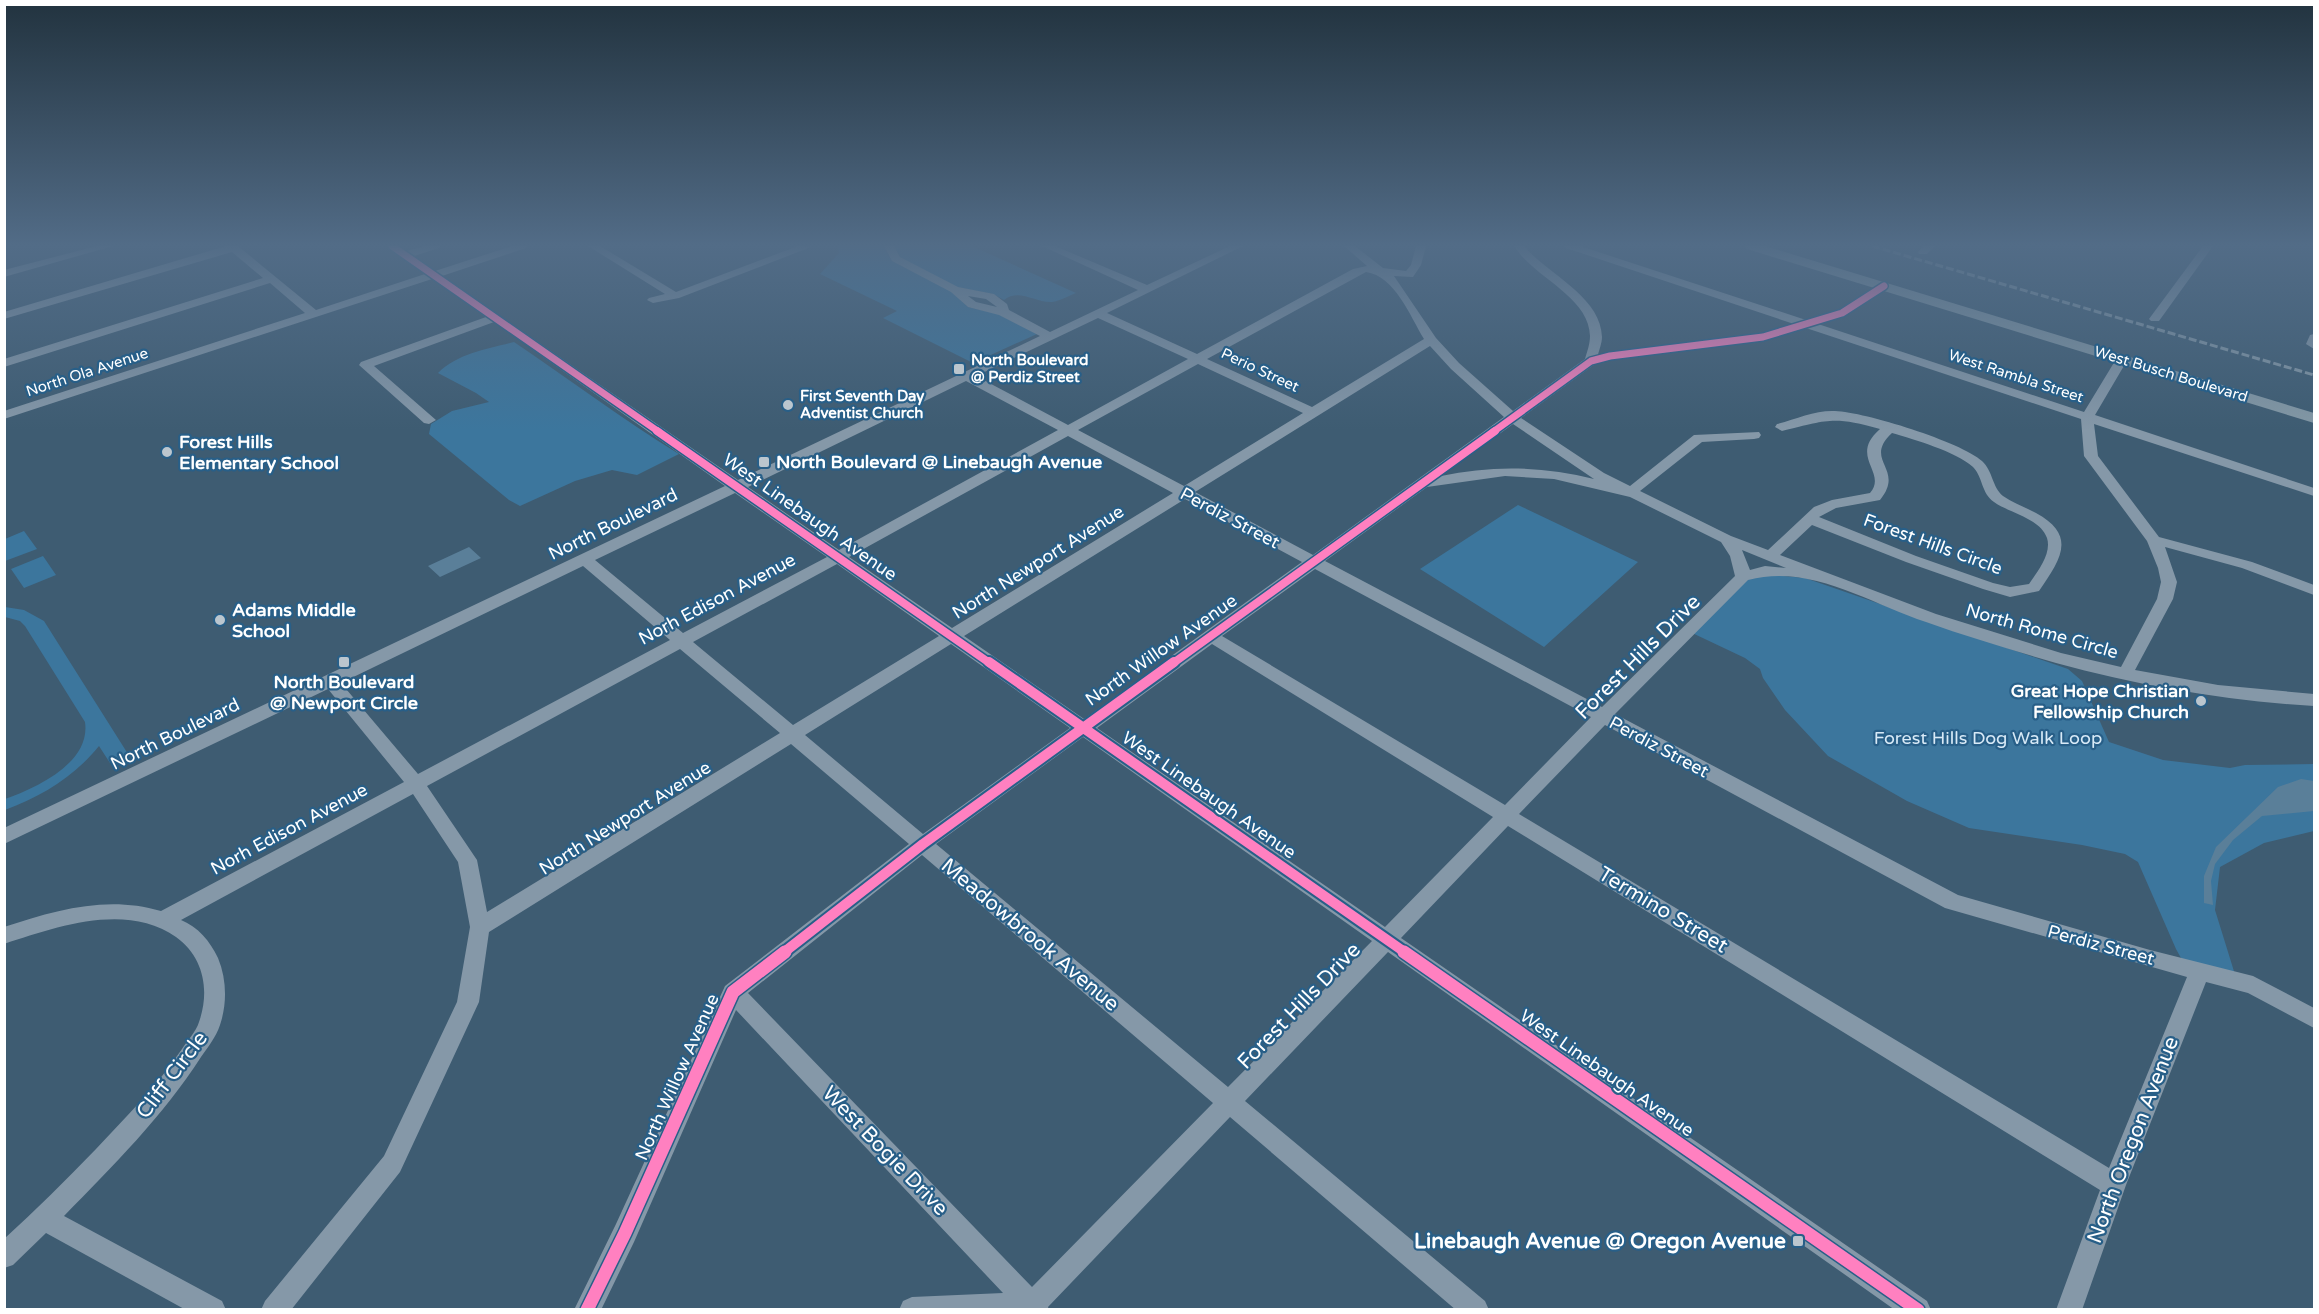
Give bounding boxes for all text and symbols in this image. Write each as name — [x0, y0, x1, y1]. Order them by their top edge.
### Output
street label: West Busch Boulevard — [2092, 342, 2250, 406]
street label: North Ola Avenue — [24, 344, 150, 400]
street label: Perio Street — [1218, 344, 1302, 396]
street label: West Rambla Street — [1946, 346, 2086, 406]
place label: North Boulevard @ Perdiz Street — [971, 351, 1088, 386]
marker: North Boulevard @ Perdiz Street — [952, 362, 966, 376]
place label: First Seventh Day Adventist Church — [800, 387, 924, 422]
marker: First Seventh Day Adventist Church — [781, 398, 795, 412]
place label: Forest Hills Elementary School — [179, 431, 339, 474]
marker: Forest Hills Elementary School — [160, 445, 174, 459]
street label: West Linebaugh Avenue — [719, 448, 901, 586]
place label: North Boulevard @ Linebaugh Avenue — [776, 451, 1102, 473]
marker: North Boulevard @ Linebaugh Avenue — [757, 455, 771, 469]
street label: North Boulevard — [545, 483, 681, 565]
street label: Perdiz Street — [1176, 483, 1284, 553]
street label: North Newport Avenue — [948, 500, 1128, 624]
street label: Forest Hills Circle — [1861, 509, 2005, 579]
street label: Norh Edison Avenue — [635, 548, 799, 650]
street label: North Willow Avenue — [1081, 589, 1241, 711]
street label: Forest Hills Drive — [1570, 589, 1706, 725]
place label: Adams Middle School — [232, 599, 356, 642]
street label: North Rome Circle — [1963, 599, 2121, 663]
marker: Adams Middle School — [213, 613, 227, 627]
marker: North Boulevard @ Newport Circle — [337, 655, 351, 669]
place label: North Boulevard @ Newport Circle — [270, 671, 418, 714]
place label: Great Hope Christian Fellowship Church — [2011, 680, 2189, 723]
street label: North Boulevard — [107, 693, 243, 775]
marker: Great Hope Christian Fellowship Church — [2194, 694, 2208, 708]
street label: Perdiz Street — [1605, 712, 1713, 782]
street label: West Linebaugh Avenue — [1118, 726, 1300, 864]
park label: Forest Hills Dog Walk Loop — [1874, 727, 2102, 749]
street label: North Newport Avenue — [535, 756, 715, 880]
street label: Norh Edison Avenue — [207, 778, 371, 880]
street label: Meadowbrook Avenue — [936, 853, 1124, 1017]
street label: Termino Street — [1594, 861, 1732, 959]
street label: Perdiz Street — [2045, 920, 2157, 970]
street label: Forest Hills Drive — [1232, 937, 1366, 1075]
street label: North Willow Avenue — [630, 990, 724, 1164]
street label: West Linebaugh Avenue — [1516, 1004, 1698, 1142]
street label: Cliff Circle — [131, 1026, 213, 1124]
street label: North Oregon Avenue — [2082, 1033, 2184, 1247]
street label: West Bogie Drive — [817, 1081, 953, 1221]
place label: Linebaugh Avenue @ Oregon Avenue — [1414, 1229, 1786, 1254]
marker: Linebaugh Avenue @ Oregon Avenue — [1791, 1234, 1805, 1248]

